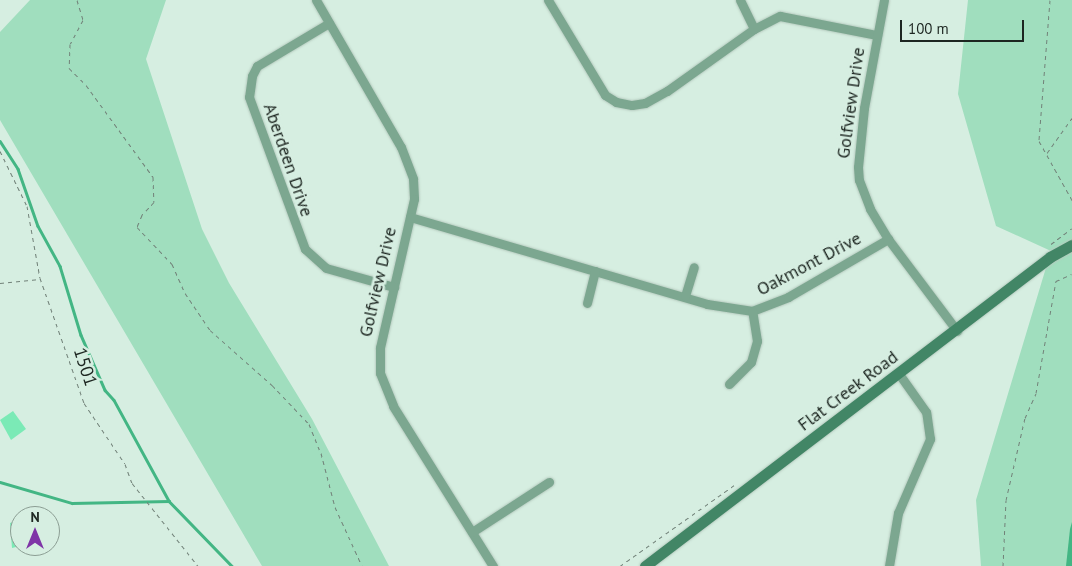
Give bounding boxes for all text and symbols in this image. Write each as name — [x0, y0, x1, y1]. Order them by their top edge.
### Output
scale bar — [902, 10, 1026, 42]
text: 100 m — [908, 19, 949, 38]
street label: Golfview Drive — [832, 46, 870, 160]
street label: Aberdeen Drive — [259, 101, 317, 219]
street label: Golfview Drive — [355, 225, 401, 339]
street label: Oakmont Drive — [753, 227, 865, 301]
street label: 1501 — [69, 345, 101, 389]
street label: Flat Creek Road — [794, 346, 902, 436]
north arrow — [10, 506, 60, 556]
text: N — [30, 508, 40, 526]

